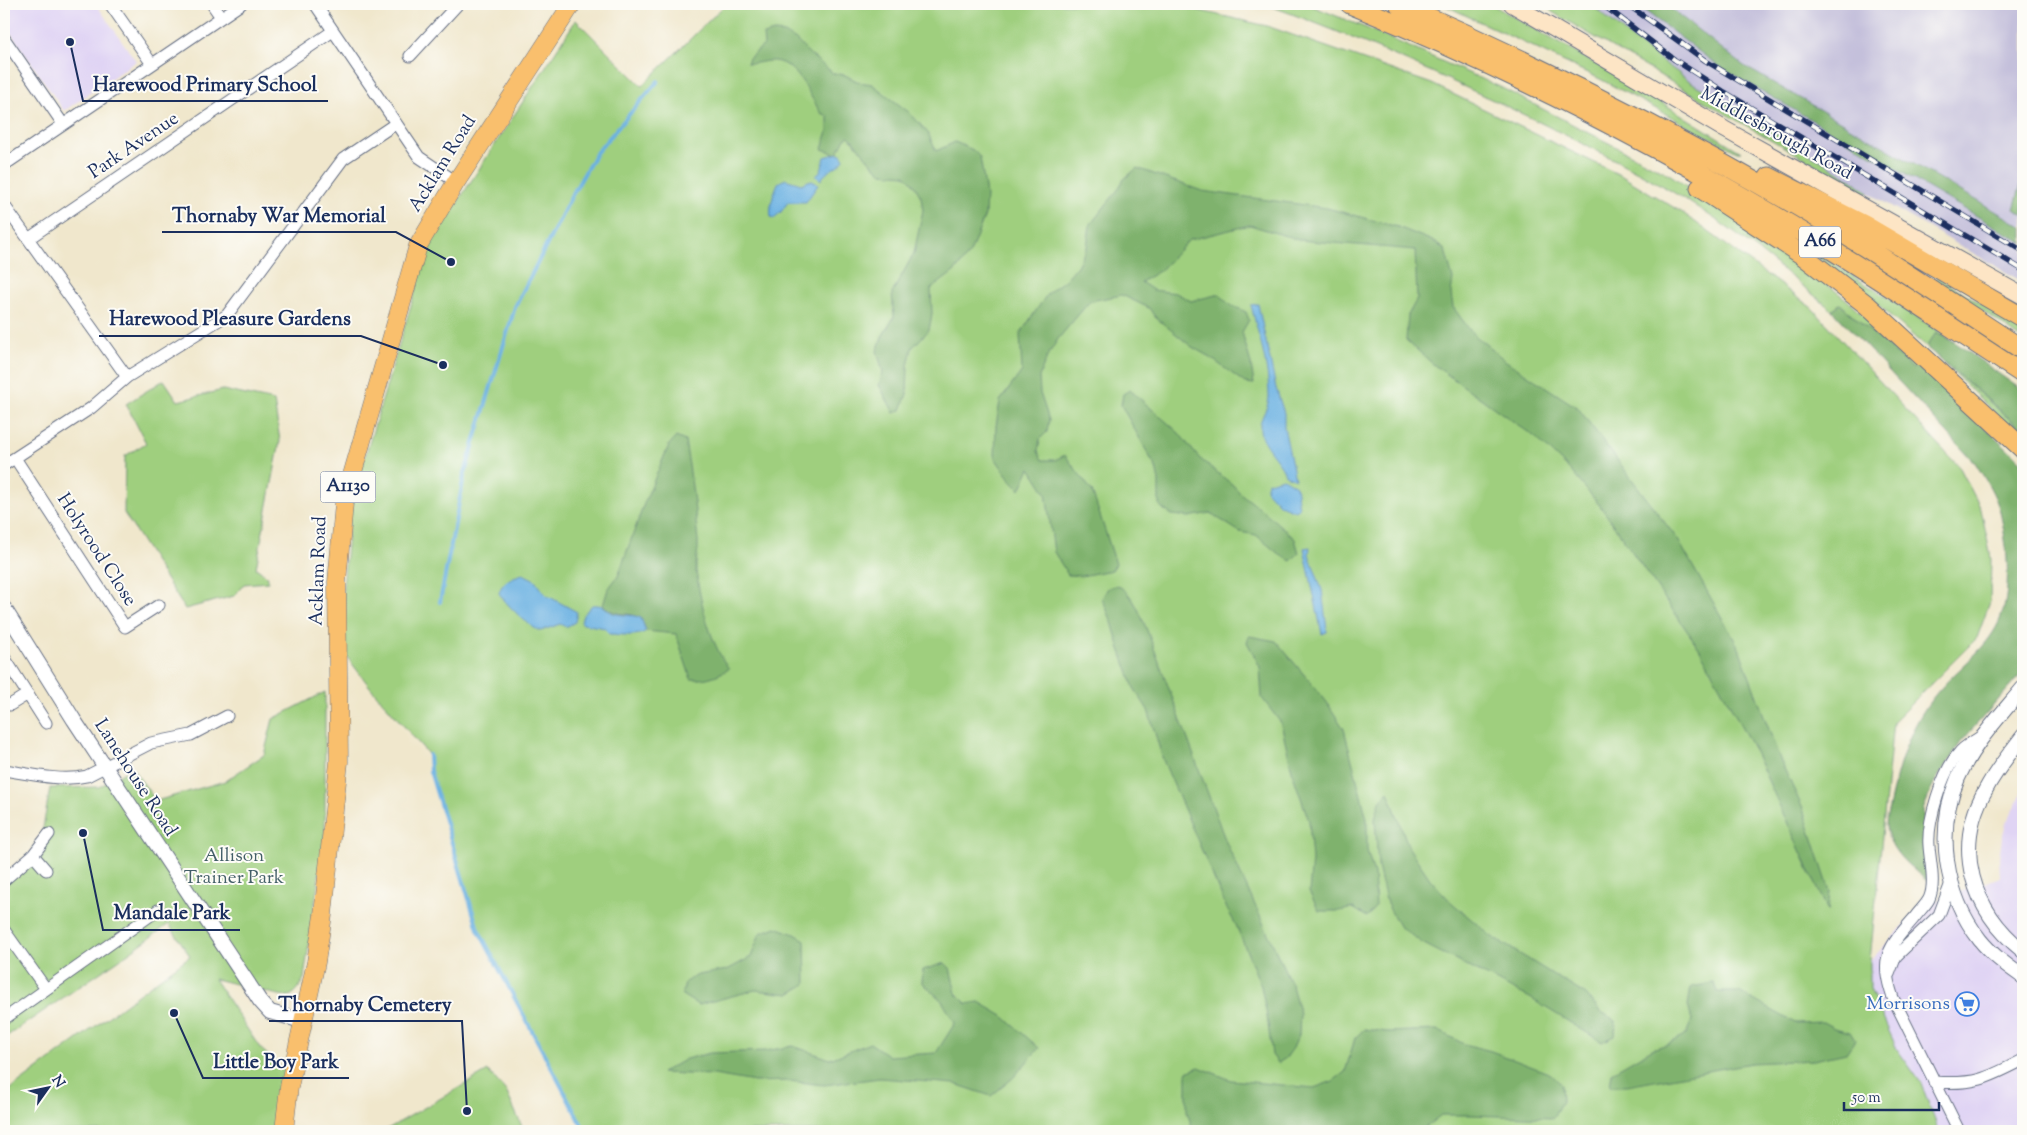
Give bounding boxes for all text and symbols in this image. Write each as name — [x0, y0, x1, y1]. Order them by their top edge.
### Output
callout: Harewood Primary School — [83, 66, 328, 101]
text: Harewood Primary School — [93, 72, 318, 101]
street label: Middlesbrough Road — [1695, 81, 1858, 187]
street label: Park Avenue — [83, 106, 185, 186]
street label: Acklam Road — [402, 110, 484, 218]
callout: Thornaby War Memorial — [162, 197, 396, 232]
text: Thornaby War Memorial — [172, 203, 386, 232]
road number: A66 — [1799, 226, 1841, 258]
callout: Harewood Pleasure Gardens — [99, 301, 361, 336]
text: Harewood Pleasure Gardens — [109, 306, 351, 335]
road number: A1130 — [320, 472, 376, 502]
street label: Holyrood Close — [49, 488, 143, 612]
street label: Acklam Road — [304, 515, 334, 626]
street label: Lanehouse Road — [87, 714, 183, 842]
park label: Allison Trainer Park — [184, 843, 285, 892]
callout: Mandale Park — [103, 895, 240, 930]
text: Mandale Park — [114, 900, 231, 929]
callout: Thornaby Cemetery — [269, 986, 462, 1021]
place label: Morrisons — [1866, 991, 1950, 1018]
supermarket icon: Morrisons — [1954, 991, 1980, 1017]
text: Thornaby Cemetery — [278, 992, 452, 1021]
callout: Little Boy Park — [203, 1043, 349, 1078]
text: Little Boy Park — [213, 1049, 339, 1078]
north arrow — [22, 1062, 72, 1112]
text: N — [46, 1072, 69, 1092]
scale bar — [1844, 1080, 1940, 1112]
text: 50 m — [1851, 1088, 1881, 1109]

